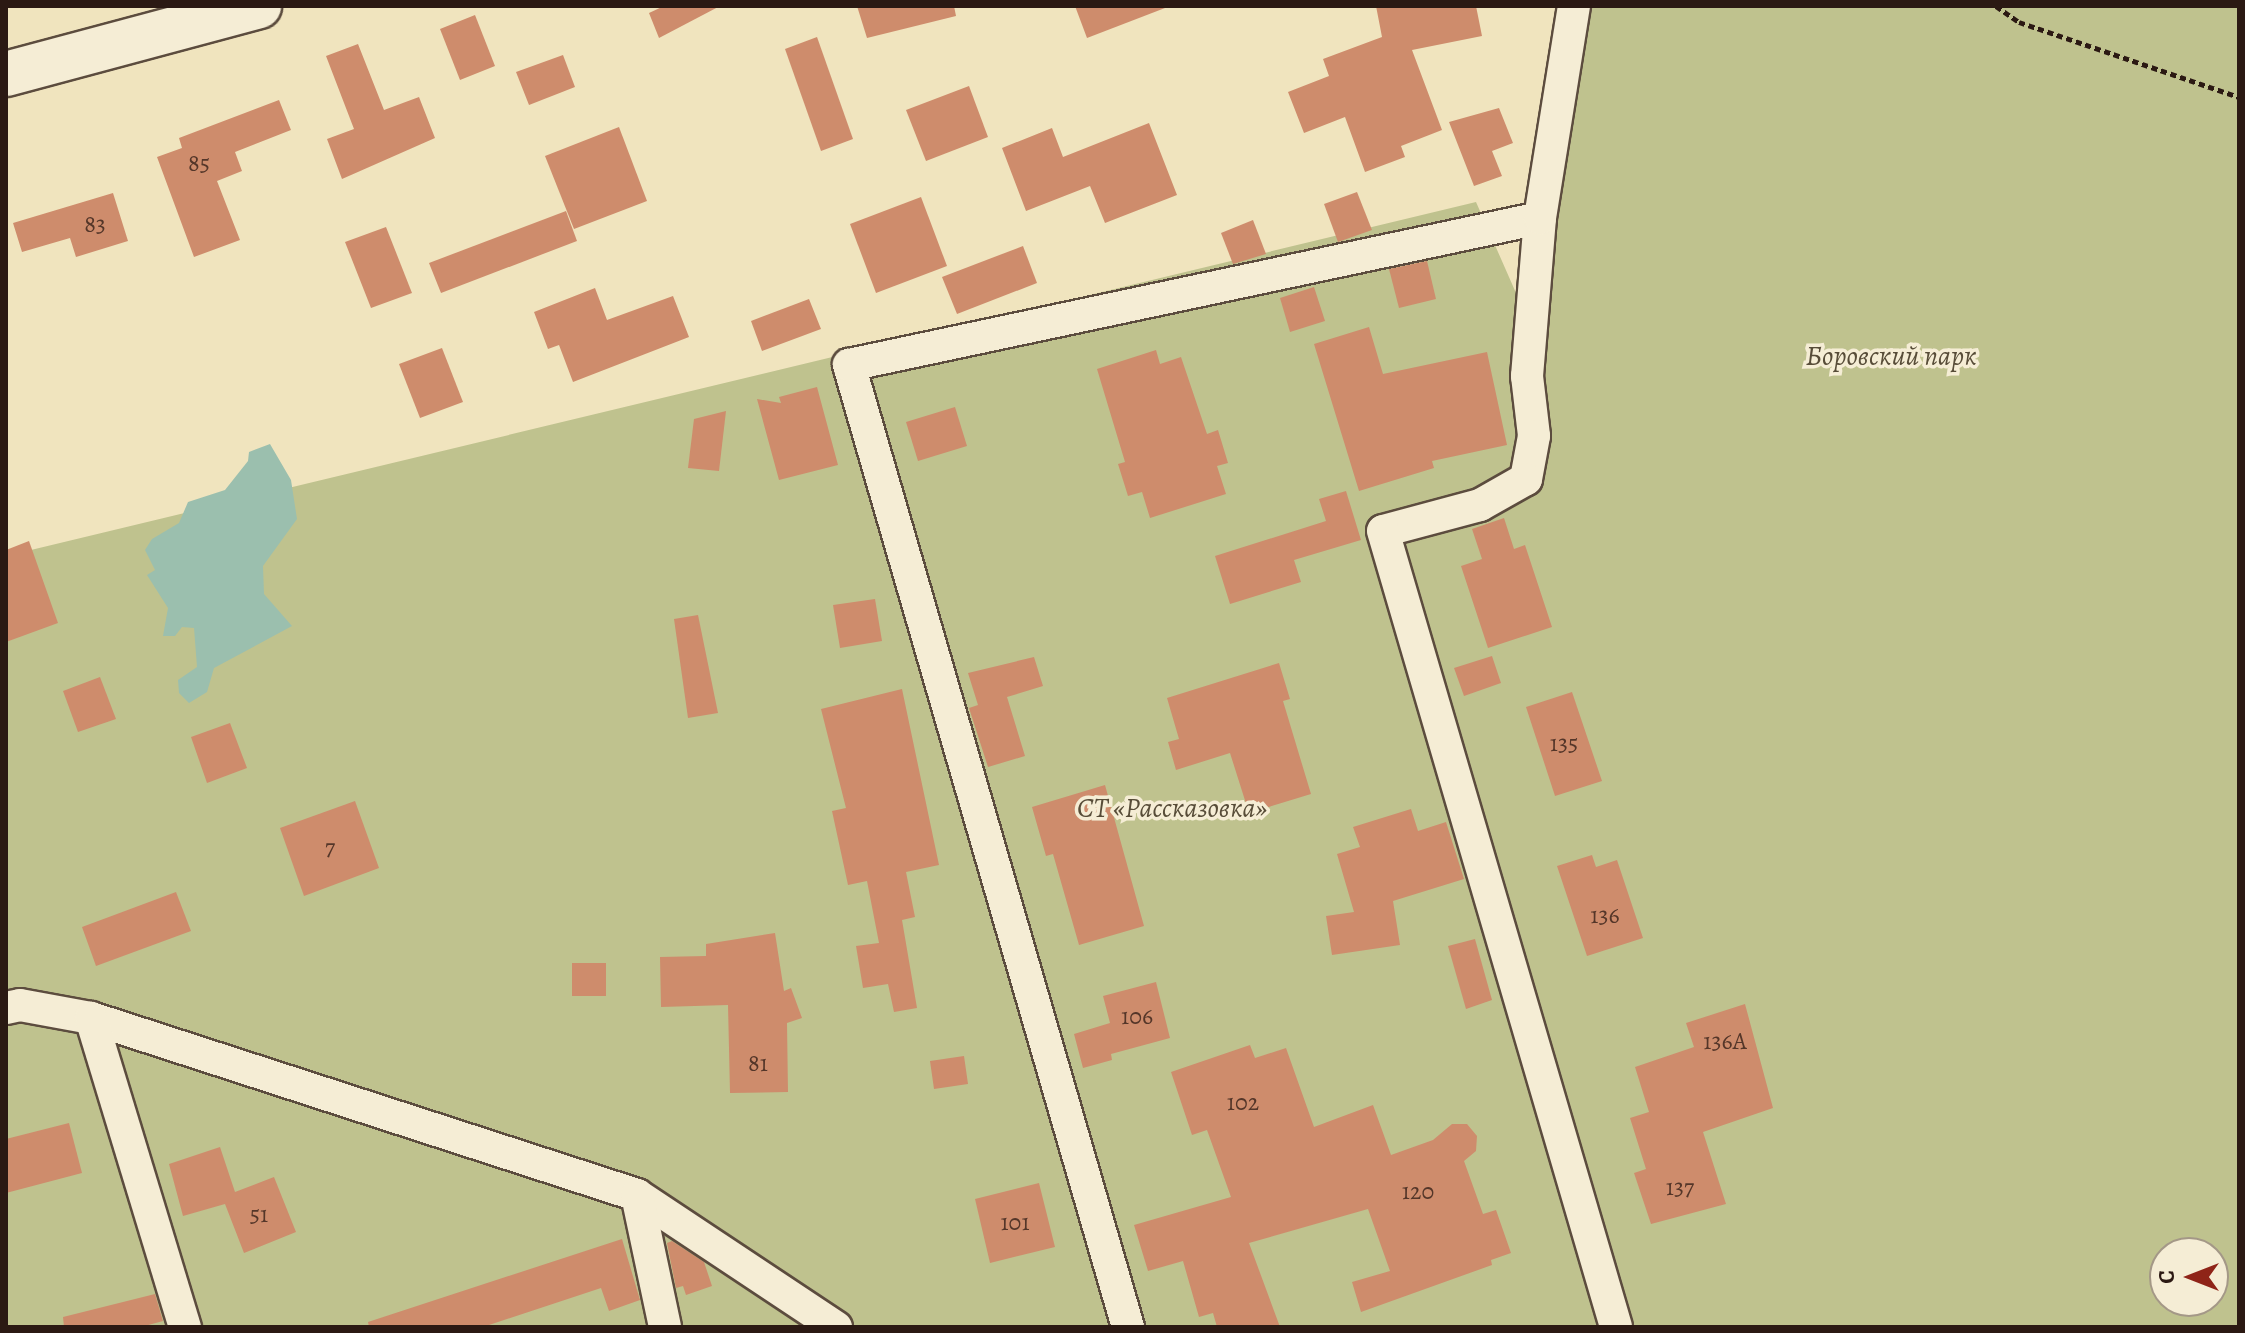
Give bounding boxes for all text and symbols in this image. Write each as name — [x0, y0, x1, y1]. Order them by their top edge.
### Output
house number: 85 — [188, 150, 210, 178]
house number: 83 — [84, 211, 106, 239]
park label: Боровский парк — [1805, 339, 1977, 373]
house number: 135 — [1550, 730, 1578, 758]
park label: СТ «Рассказовка» — [1077, 791, 1267, 825]
house number: 7 — [325, 834, 335, 862]
house number: 136 — [1590, 902, 1620, 930]
house number: 106 — [1121, 1003, 1153, 1031]
house number: 136А — [1703, 1028, 1747, 1056]
house number: 81 — [748, 1050, 768, 1078]
house number: 102 — [1227, 1089, 1259, 1117]
house number: 137 — [1666, 1174, 1694, 1202]
house number: 120 — [1402, 1178, 1434, 1206]
house number: 51 — [250, 1201, 268, 1229]
house number: 101 — [1000, 1209, 1030, 1237]
north arrow — [2149, 1237, 2229, 1317]
text: С — [2152, 1270, 2182, 1284]

